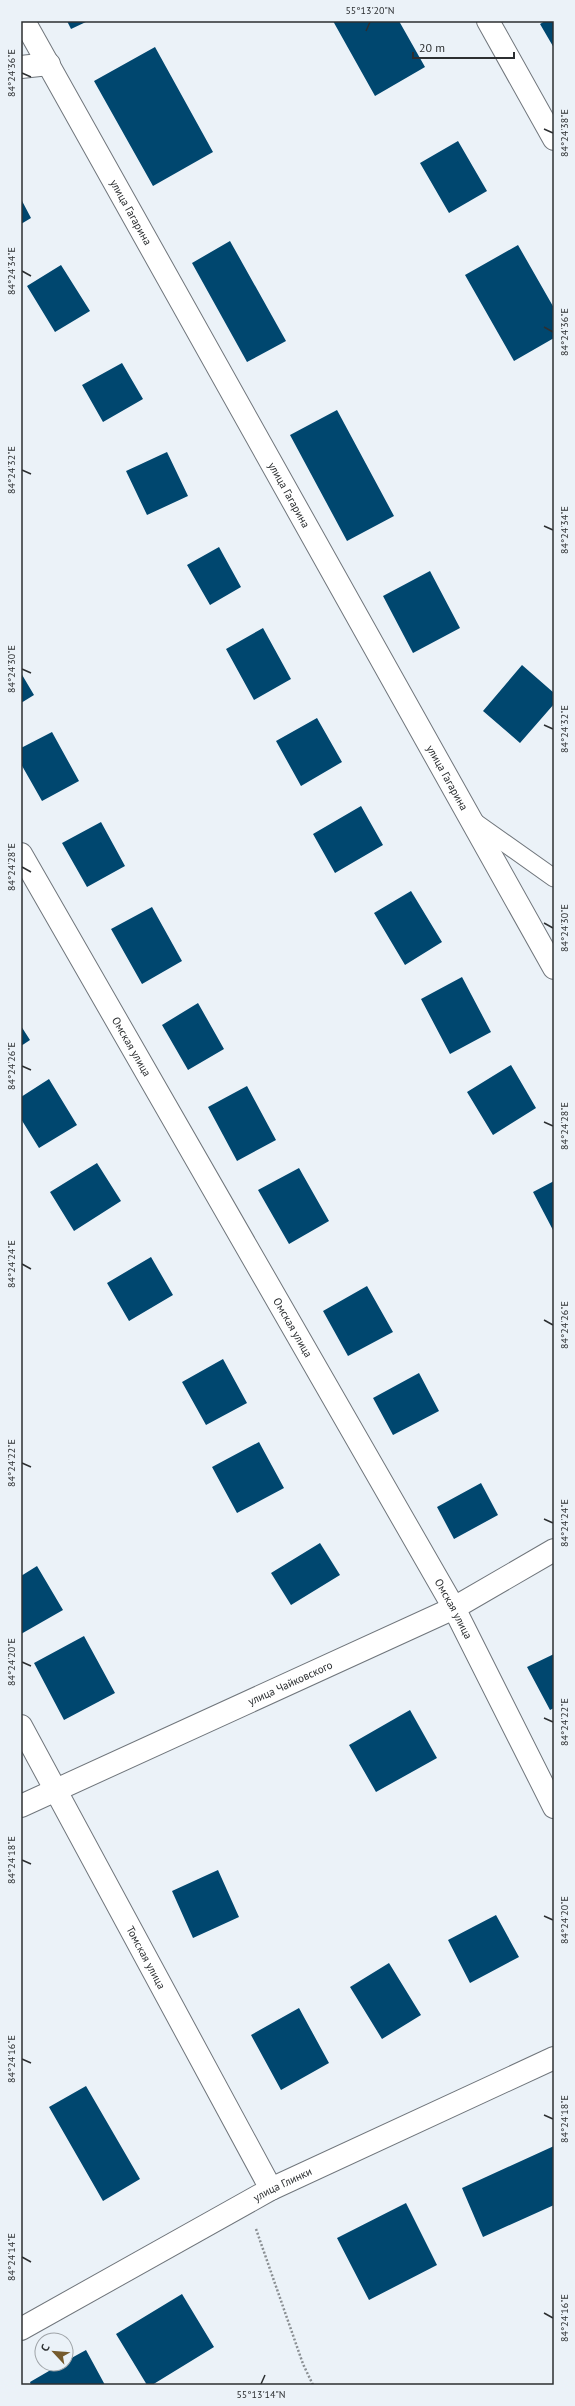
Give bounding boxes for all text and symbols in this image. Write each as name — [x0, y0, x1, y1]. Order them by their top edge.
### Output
text: 55°13'20"N — [345, 4, 395, 17]
scale bar — [413, 34, 514, 60]
text: 20 m — [419, 40, 445, 55]
text: 84°24'36"E — [5, 49, 18, 97]
text: 84°24'38"E — [558, 109, 571, 157]
street label: улица Гагарина — [107, 177, 155, 247]
text: 84°24'34"E — [5, 247, 18, 295]
text: 84°24'36"E — [558, 308, 571, 356]
text: 84°24'32"E — [5, 446, 18, 494]
street label: улица Гагарина — [265, 460, 313, 530]
text: 84°24'34"E — [558, 506, 571, 554]
text: 84°24'30"E — [5, 645, 18, 693]
text: 84°24'32"E — [558, 705, 571, 753]
street label: улица Гагарина — [423, 742, 471, 813]
text: 84°24'28"E — [5, 843, 18, 891]
text: 84°24'30"E — [558, 904, 571, 952]
street label: Омская улица — [109, 1014, 154, 1079]
text: 84°24'26"E — [5, 1042, 18, 1090]
text: 84°24'28"E — [558, 1102, 571, 1150]
text: 84°24'24"E — [5, 1240, 18, 1288]
street label: Омская улица — [270, 1295, 316, 1360]
text: 84°24'26"E — [558, 1301, 571, 1349]
text: 84°24'22"E — [5, 1439, 18, 1487]
text: 84°24'24"E — [558, 1499, 571, 1547]
street label: Омская улица — [432, 1576, 475, 1641]
text: 84°24'20"E — [5, 1638, 18, 1686]
street label: улица Чайковского — [246, 1657, 335, 1708]
text: 84°24'22"E — [558, 1698, 571, 1746]
text: 84°24'18"E — [5, 1836, 18, 1884]
text: 84°24'20"E — [558, 1896, 571, 1944]
street label: Томская улица — [123, 1923, 169, 1991]
text: 84°24'16"E — [5, 2035, 18, 2083]
text: 84°24'18"E — [558, 2095, 571, 2143]
street label: улица Глинки — [251, 2164, 314, 2205]
text: 84°24'14"E — [5, 2233, 18, 2281]
text: 84°24'16"E — [558, 2294, 571, 2342]
north arrow — [34, 2332, 74, 2372]
text: С — [37, 2342, 53, 2353]
text: 55°13'14"N — [236, 2388, 286, 2401]

